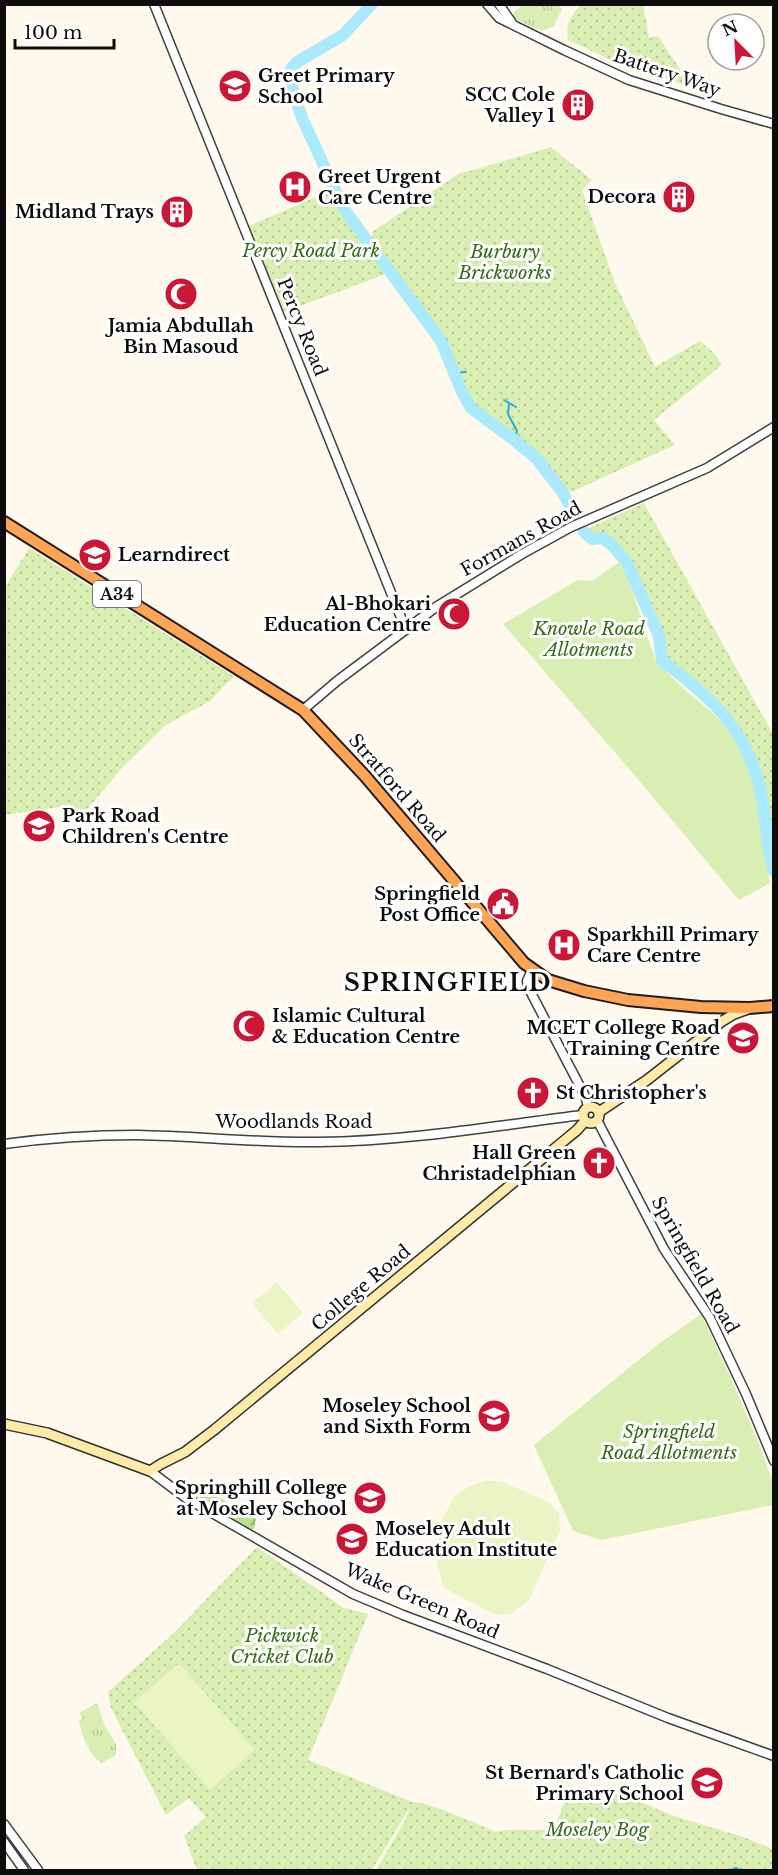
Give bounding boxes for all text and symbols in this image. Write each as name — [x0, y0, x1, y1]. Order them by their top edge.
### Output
scale bar — [15, 12, 114, 50]
north arrow — [706, 12, 766, 72]
text: N — [719, 16, 741, 40]
text: 100 m — [24, 22, 82, 44]
street label: Battery Way — [610, 44, 724, 102]
place label: Greet Primary School — [258, 65, 395, 108]
school or university icon: Greet Primary School — [217, 68, 253, 104]
place label: SCC Cole Valley 1 — [465, 84, 555, 127]
building icon: SCC Cole Valley 1 — [560, 87, 596, 123]
place label: Greet Urgent Care Centre — [318, 166, 441, 209]
hospital icon: Greet Urgent Care Centre — [277, 169, 313, 205]
building icon: Decora — [661, 179, 697, 215]
place label: Decora — [588, 186, 657, 208]
building icon: Midland Trays — [159, 194, 195, 230]
place label: Midland Trays — [15, 201, 154, 223]
park label: Percy Road Park — [241, 240, 380, 262]
park label: Burbury Brickworks — [457, 241, 552, 284]
street label: Percy Road — [272, 275, 332, 379]
mosque icon: Jamia Abdullah Bin Masoud — [163, 276, 199, 312]
place label: Jamia Abdullah Bin Masoud — [104, 315, 254, 358]
street label: Formans Road — [457, 497, 585, 581]
school or university icon: Learndirect — [77, 537, 113, 573]
place label: Learndirect — [118, 544, 230, 566]
road number: A34 — [93, 581, 141, 607]
place label: Al-Bhokari Education Centre — [264, 593, 431, 636]
mosque icon: Al-Bhokari Education Centre — [436, 596, 472, 632]
park label: Knowle Road Allotments — [532, 618, 645, 661]
street label: Stratford Road — [344, 729, 450, 847]
place label: Park Road Children's Centre — [62, 805, 229, 848]
school or university icon: Park Road Children's Centre — [21, 808, 57, 844]
place label: Springfield Post Office — [374, 883, 481, 926]
public building icon: Springfield Post Office — [485, 886, 521, 922]
place label: Sparkhill Primary Care Centre — [587, 924, 759, 967]
hospital icon: Sparkhill Primary Care Centre — [546, 927, 582, 963]
district label: SPRINGFIELD — [344, 968, 552, 997]
place label: Islamic Cultural & Education Centre — [272, 1005, 460, 1048]
mosque icon: Islamic Cultural & Education Centre — [231, 1008, 267, 1044]
place label: MCET College Road Training Centre — [526, 1017, 720, 1060]
school or university icon: MCET College Road Training Centre — [725, 1020, 761, 1056]
church icon: St Christopher's — [515, 1075, 551, 1111]
place label: St Christopher's — [556, 1082, 707, 1104]
street label: Woodlands Road — [214, 1111, 373, 1133]
place label: Hall Green Christadelphian — [423, 1142, 576, 1185]
church icon: Hall Green Christadelphian — [581, 1145, 617, 1181]
street label: Springfield Road — [647, 1192, 743, 1338]
street label: College Road — [307, 1240, 415, 1336]
place label: Moseley School and Sixth Form — [322, 1395, 472, 1438]
school or university icon: Moseley School and Sixth Form — [476, 1398, 512, 1434]
park label: Springfield Road Allotments — [600, 1421, 737, 1464]
place label: Springhill College at Moseley School — [175, 1477, 348, 1520]
school or university icon: Springhill College at Moseley School — [352, 1480, 388, 1516]
place label: Moseley Adult Education Institute — [375, 1518, 557, 1561]
school or university icon: Moseley Adult Education Institute — [334, 1521, 370, 1557]
street label: Wake Green Road — [341, 1558, 503, 1643]
park label: Pickwick Cricket Club — [230, 1625, 334, 1668]
place label: St Bernard's Catholic Primary School — [485, 1762, 685, 1805]
school or university icon: St Bernard's Catholic Primary School — [689, 1765, 725, 1801]
park label: Moseley Bog — [545, 1819, 649, 1841]

